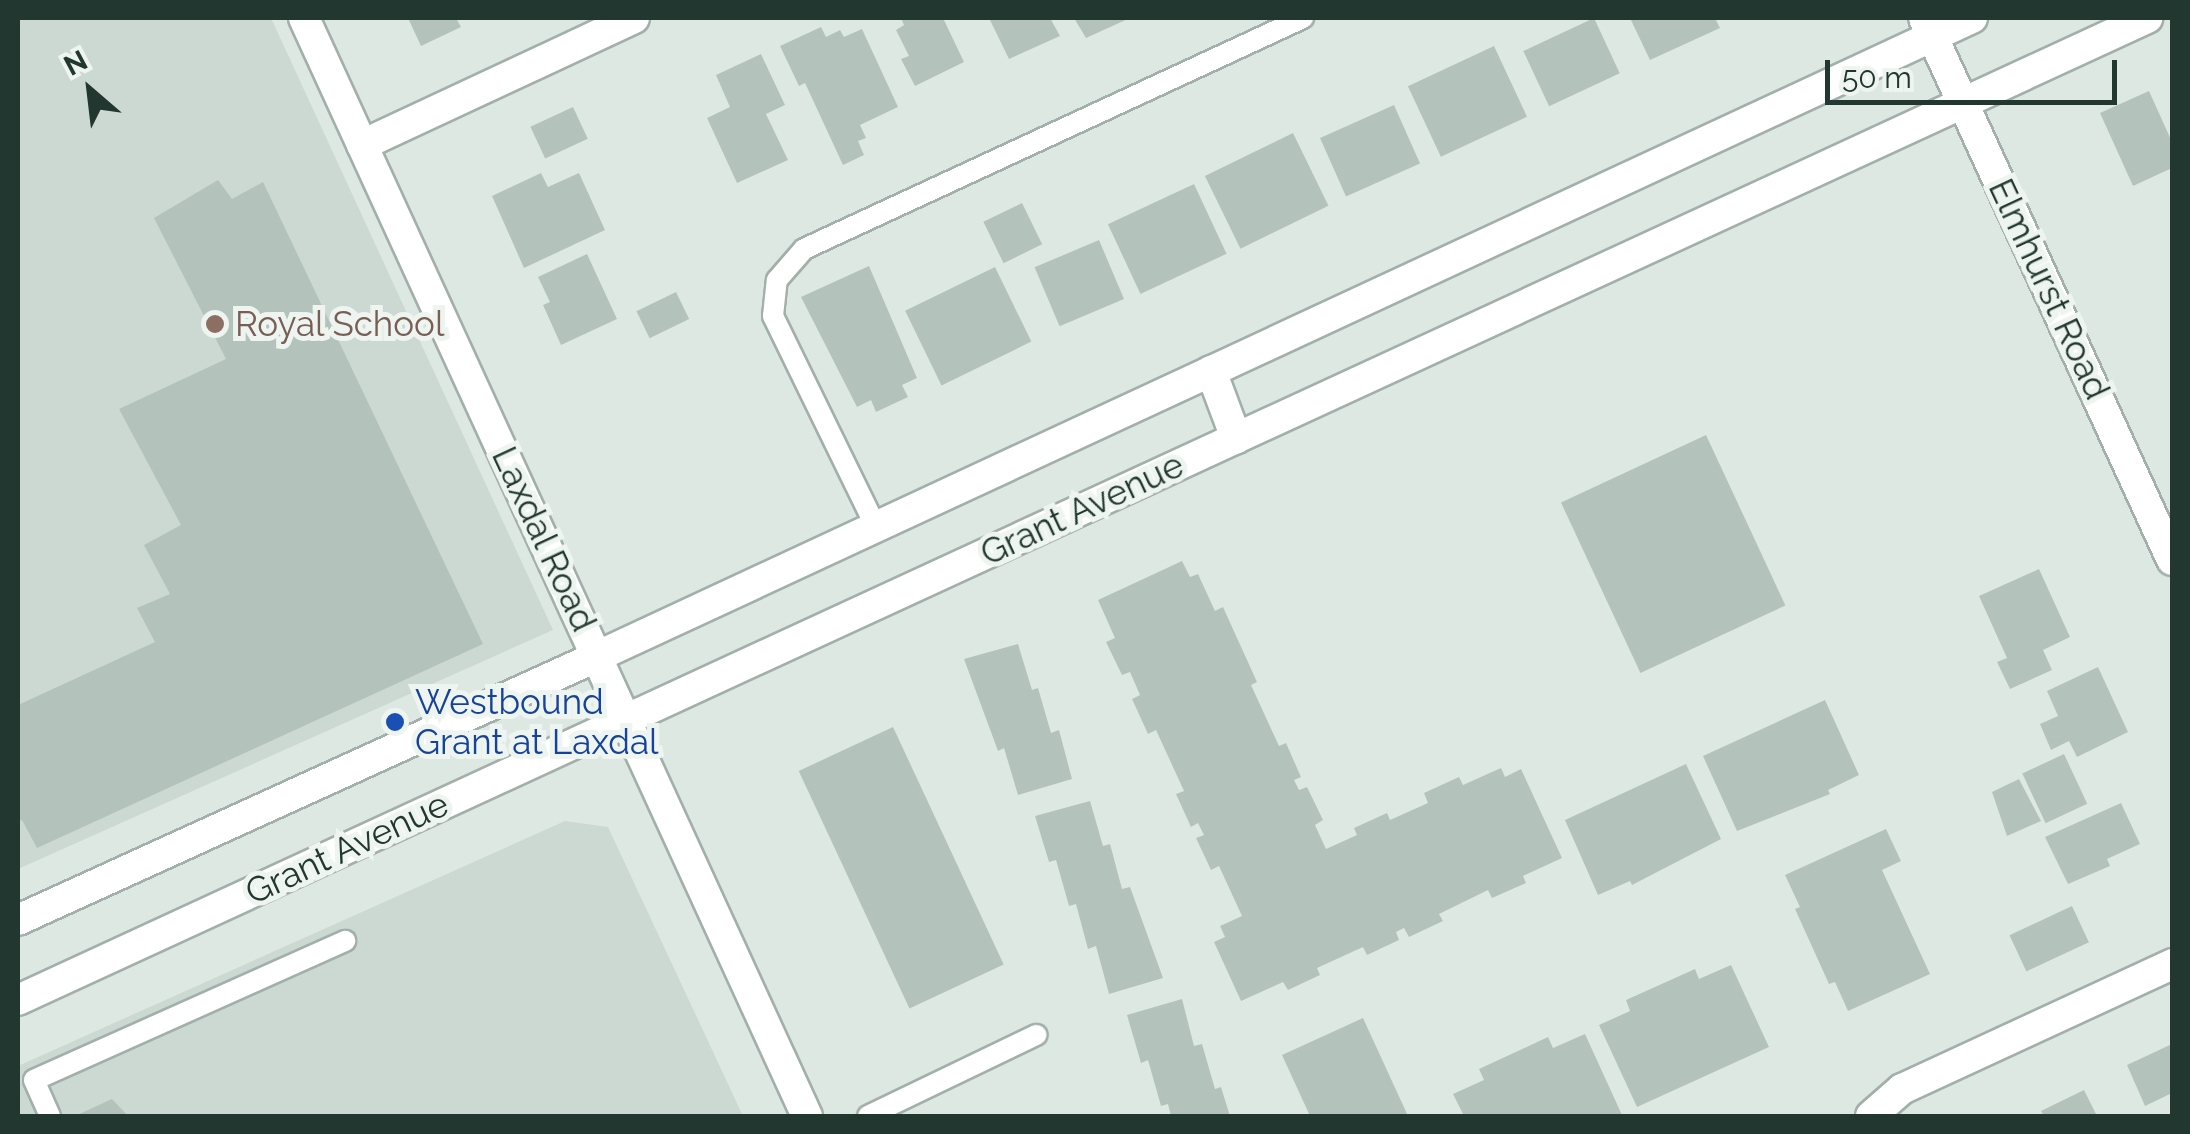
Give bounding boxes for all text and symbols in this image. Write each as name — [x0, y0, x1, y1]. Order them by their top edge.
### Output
north arrow — [40, 40, 140, 140]
scale bar — [1830, 40, 2122, 102]
text: N — [58, 43, 93, 83]
text: 50 m — [1842, 60, 1912, 95]
street label: Elmhurst Road — [1980, 172, 2118, 406]
place label: Royal School — [235, 303, 445, 345]
marker: Royal School — [204, 313, 226, 335]
street label: Laxdal Road — [483, 440, 605, 638]
street label: Grant Avenue — [973, 443, 1191, 575]
place label: Westbound Grant at Laxdal — [415, 681, 659, 763]
marker: Westbound Grant at Laxdal — [384, 711, 406, 733]
street label: Grant Avenue — [238, 782, 456, 914]

